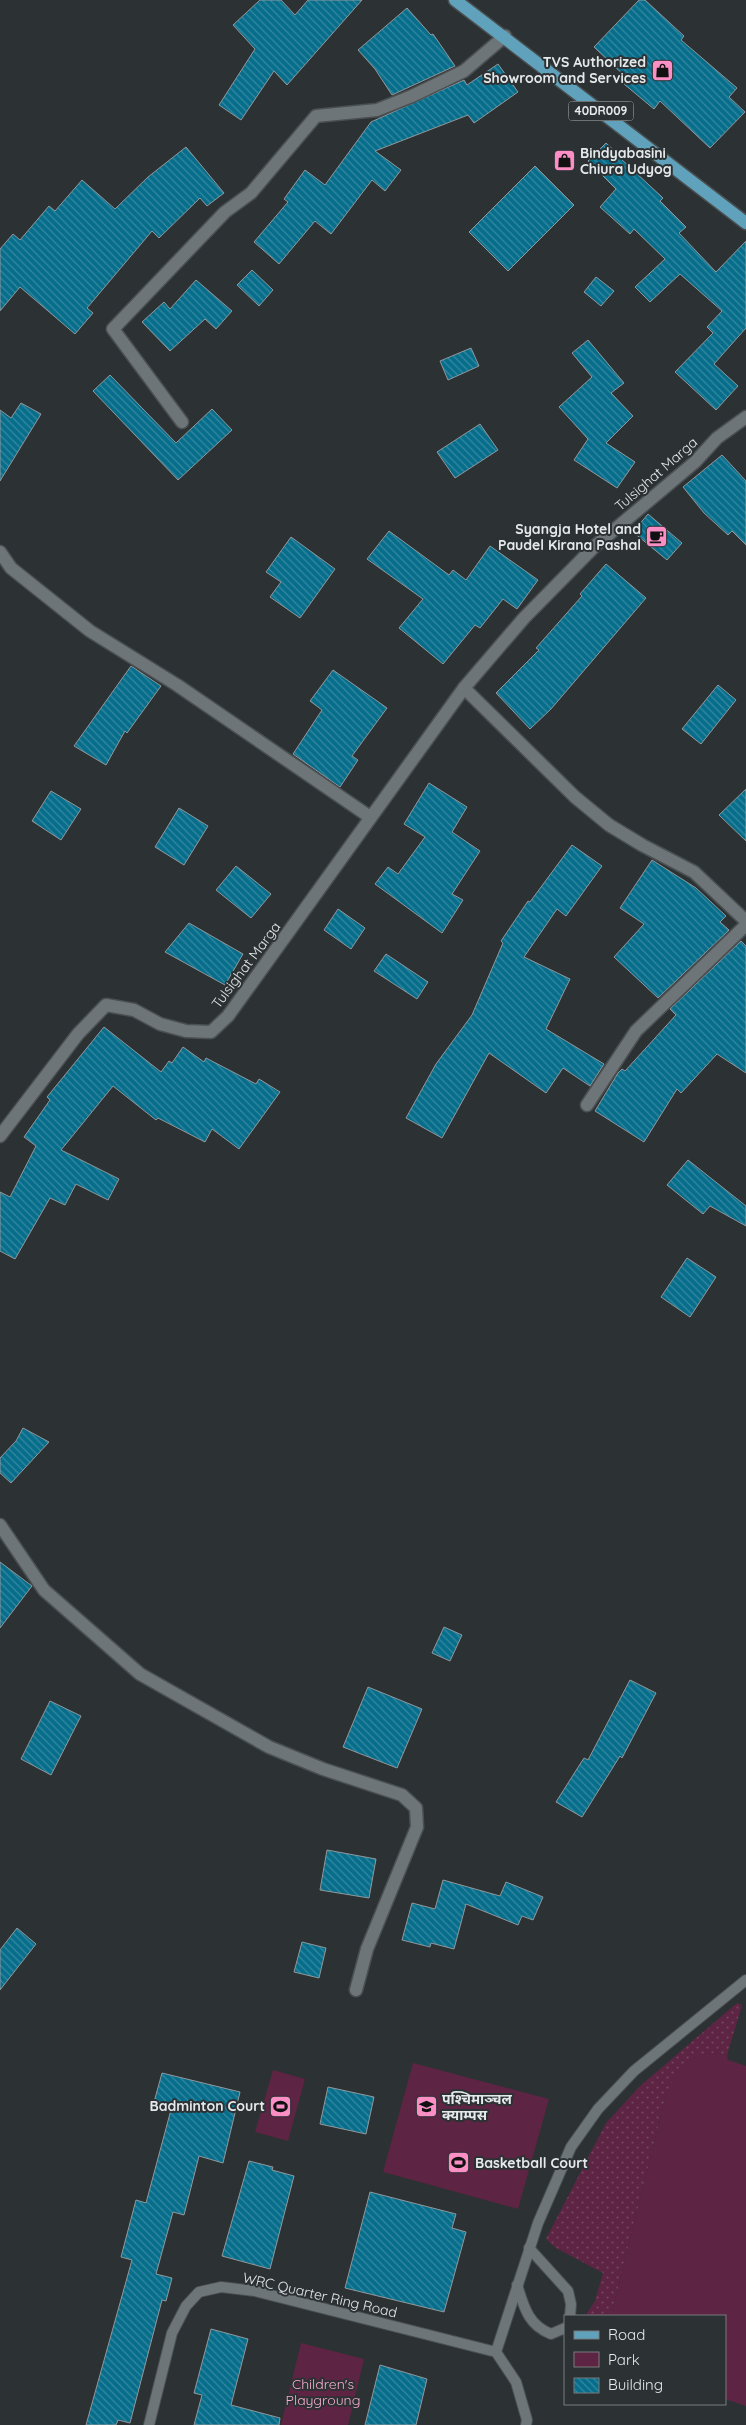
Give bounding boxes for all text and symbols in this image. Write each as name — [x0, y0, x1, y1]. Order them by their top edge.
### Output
place label: TVS Authorized Showroom and Services — [483, 53, 646, 87]
shop icon: TVS Authorized Showroom and Services — [650, 58, 674, 82]
road number: 40DR009 — [568, 102, 634, 120]
place label: Bindyabasini Chiura Udyog — [580, 144, 672, 178]
shop icon: Bindyabasini Chiura Udyog — [552, 149, 576, 173]
street label: Tulsighat Marga — [611, 433, 701, 515]
place label: Syangja Hotel and Paudel Kirana Pashal — [498, 520, 641, 554]
cafe icon: Syangja Hotel and Paudel Kirana Pashal — [645, 525, 669, 549]
street label: Tulsighat Marga — [208, 918, 284, 1012]
place label: पश्‍चिमाञ्‍चल क्याम्पस — [442, 2090, 513, 2124]
sports icon: Badminton Court — [269, 2094, 293, 2118]
school or university icon: पश्‍चिमाञ्‍चल क्याम्पस — [414, 2095, 438, 2119]
place label: Badminton Court — [150, 2097, 265, 2115]
sports icon: Basketball Court — [447, 2151, 471, 2175]
place label: Basketball Court — [475, 2154, 588, 2172]
street label: WRC Quarter Ring Road — [241, 2268, 399, 2322]
legend — [564, 2315, 726, 2405]
text: Road — [608, 2325, 645, 2344]
text: Park — [608, 2350, 640, 2369]
park label: Children's Playgroung — [286, 2375, 360, 2409]
text: Building — [608, 2375, 663, 2394]

